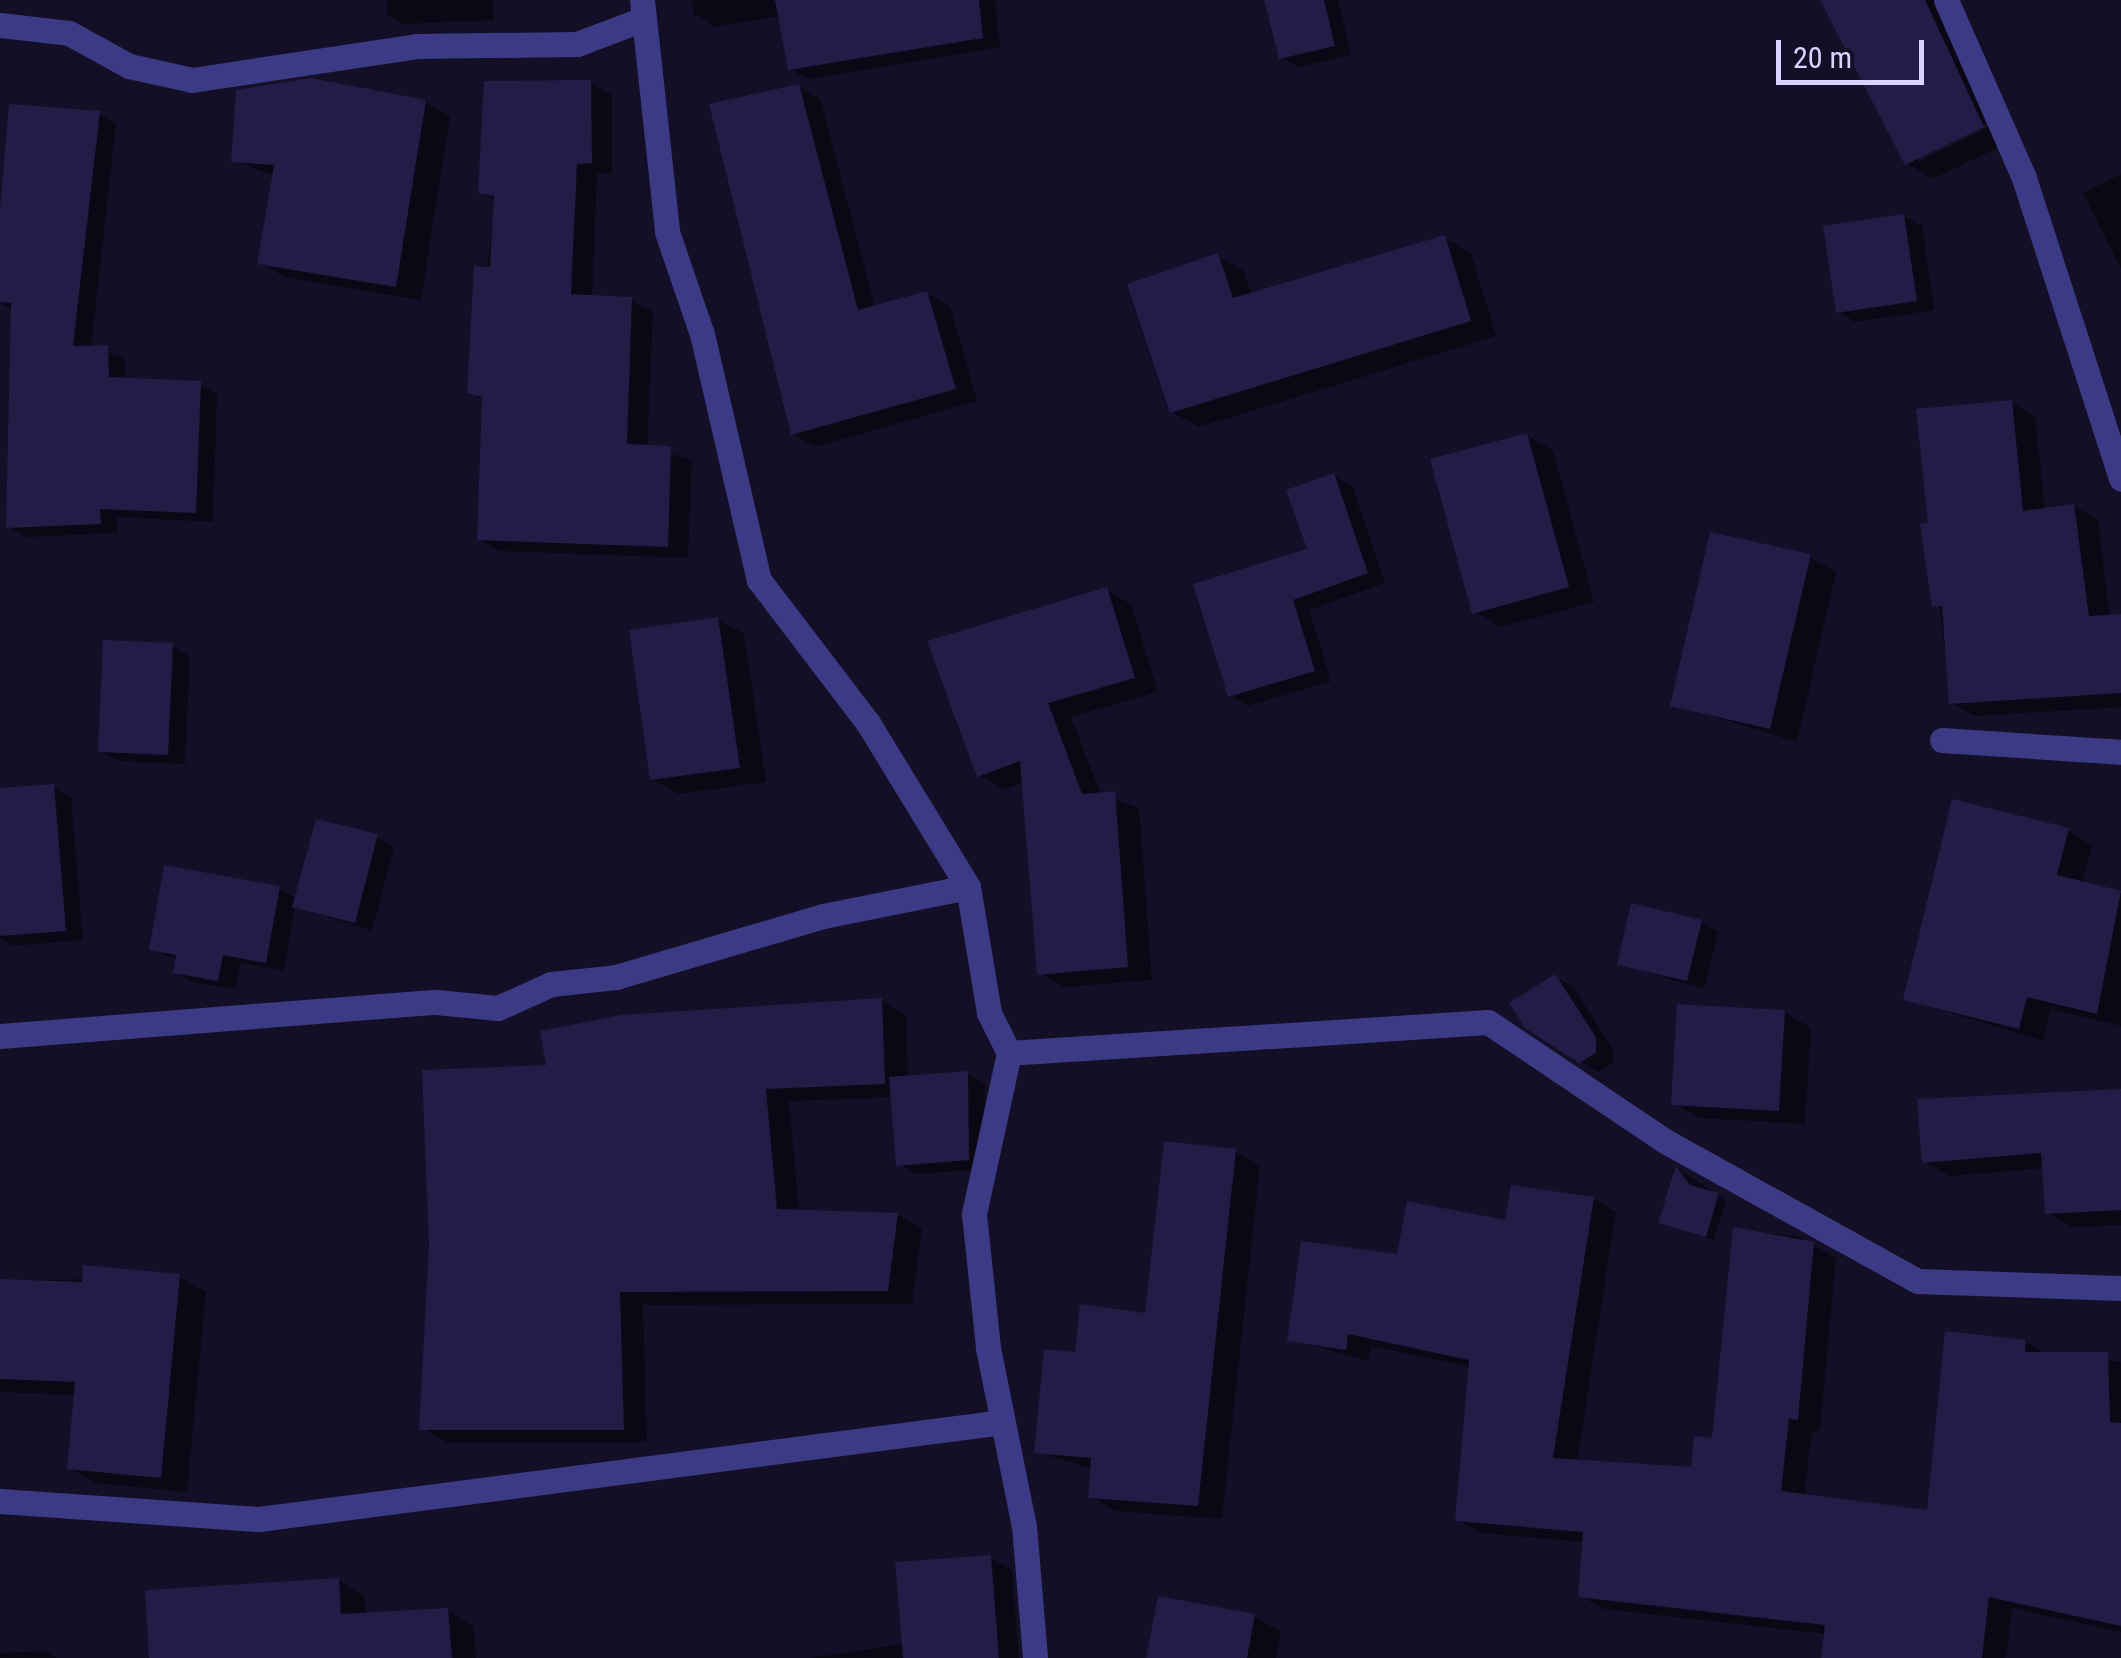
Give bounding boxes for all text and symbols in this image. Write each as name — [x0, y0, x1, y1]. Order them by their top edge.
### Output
scale bar — [1781, 20, 1928, 82]
text: 20 m — [1793, 40, 1852, 75]

